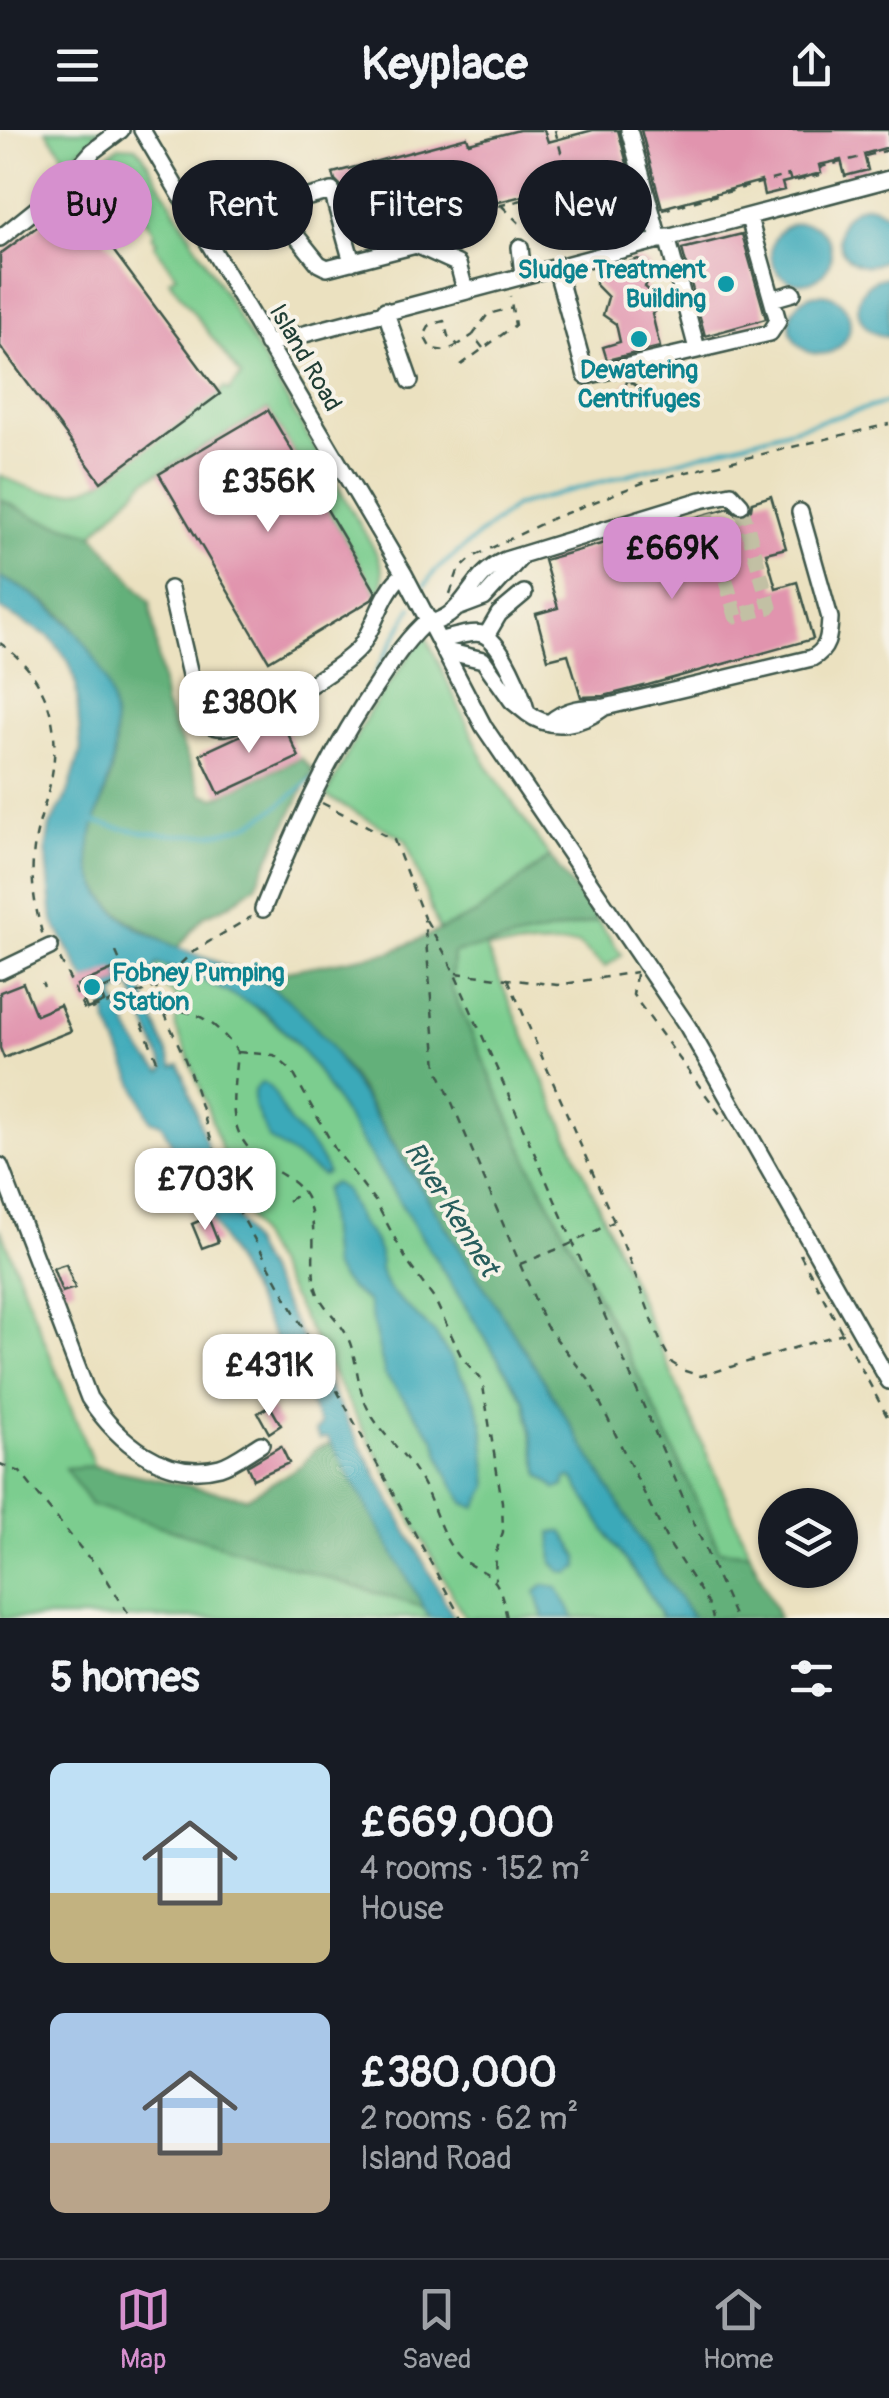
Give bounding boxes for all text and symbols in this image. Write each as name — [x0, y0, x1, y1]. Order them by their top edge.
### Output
text: Keyplace — [361, 37, 528, 93]
icon: menu — [50, 38, 105, 93]
icon: share — [784, 38, 839, 93]
chip: Buy — [30, 160, 152, 250]
chip: Rent — [172, 160, 313, 250]
chip: Filters — [333, 160, 498, 250]
chip: New — [518, 160, 652, 250]
place label: Sludge Treatment Building — [518, 255, 707, 315]
marker: Sludge Treatment Building — [715, 273, 737, 295]
street label: Island Road — [262, 299, 348, 417]
marker: Dewatering Centrifuges — [628, 328, 650, 350]
place label: Dewatering Centrifuges — [578, 355, 701, 415]
pin: £356K — [198, 450, 338, 535]
text: £356K — [221, 462, 315, 502]
pin: £669K — [602, 517, 742, 602]
text: £669K — [625, 529, 719, 569]
pin: £380K — [179, 671, 319, 756]
text: £380K — [201, 683, 297, 723]
place label: Fobney Pumping Station — [112, 958, 285, 1018]
marker: Fobney Pumping Station — [81, 976, 103, 998]
water label: River Kennet — [396, 1136, 507, 1285]
pin: £703K — [135, 1148, 275, 1233]
text: £703K — [157, 1160, 253, 1200]
pin: £431K — [199, 1334, 339, 1419]
text: £431K — [225, 1346, 313, 1386]
map controls — [758, 1488, 858, 1588]
button: layers — [758, 1488, 858, 1588]
icon: filters — [784, 1651, 839, 1706]
text: 5 homes — [50, 1652, 200, 1704]
text: £669,000 — [360, 1797, 554, 1849]
icon: home — [130, 1803, 250, 1923]
text: 4 rooms · 152 m² — [360, 1849, 590, 1889]
text: House — [360, 1889, 444, 1929]
text: £380,000 — [360, 2047, 557, 2099]
icon: home — [130, 2053, 250, 2173]
text: 2 rooms · 62 m² — [360, 2099, 578, 2139]
text: Island Road — [360, 2139, 512, 2179]
tab: Map — [116, 2282, 171, 2377]
tab: Saved — [402, 2282, 471, 2377]
tab: Home — [703, 2282, 773, 2377]

